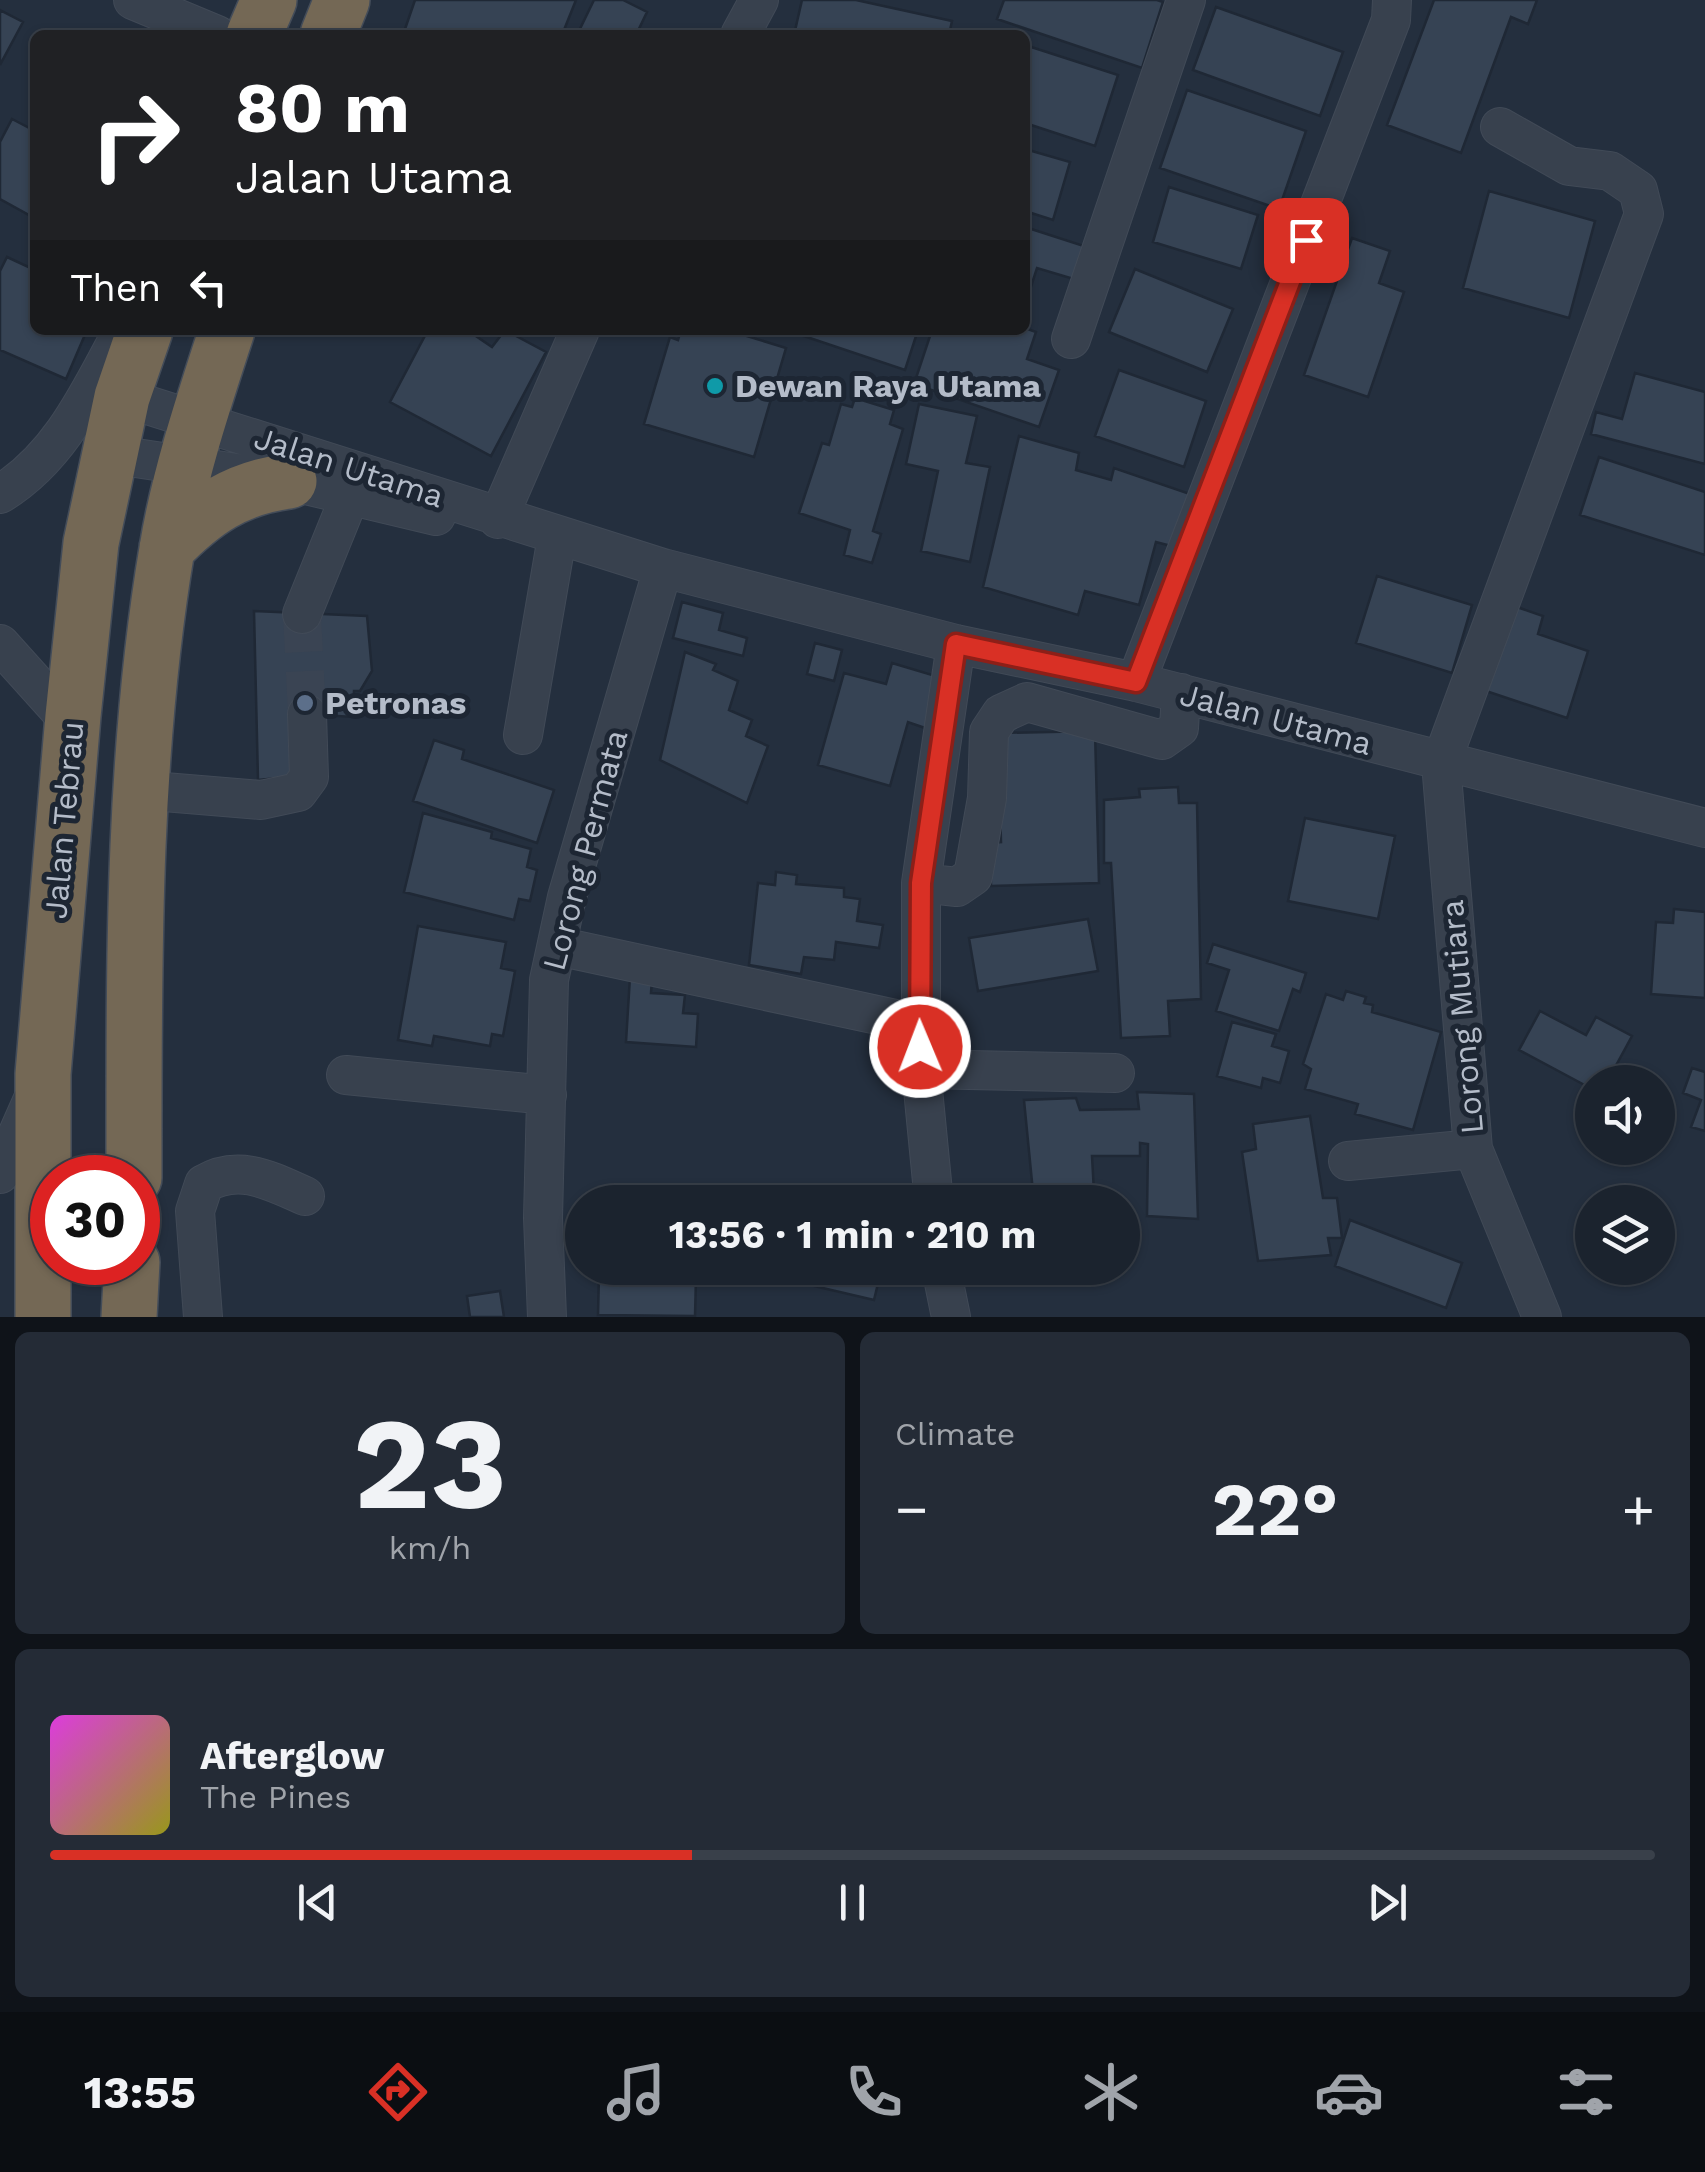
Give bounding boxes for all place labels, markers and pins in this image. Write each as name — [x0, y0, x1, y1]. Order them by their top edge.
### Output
pin — [1264, 198, 1349, 283]
place label: Dewan Raya Utama — [735, 367, 1041, 405]
marker: Dewan Raya Utama — [704, 375, 726, 397]
place label: Petronas — [325, 684, 466, 722]
marker: Petronas — [294, 692, 316, 714]

